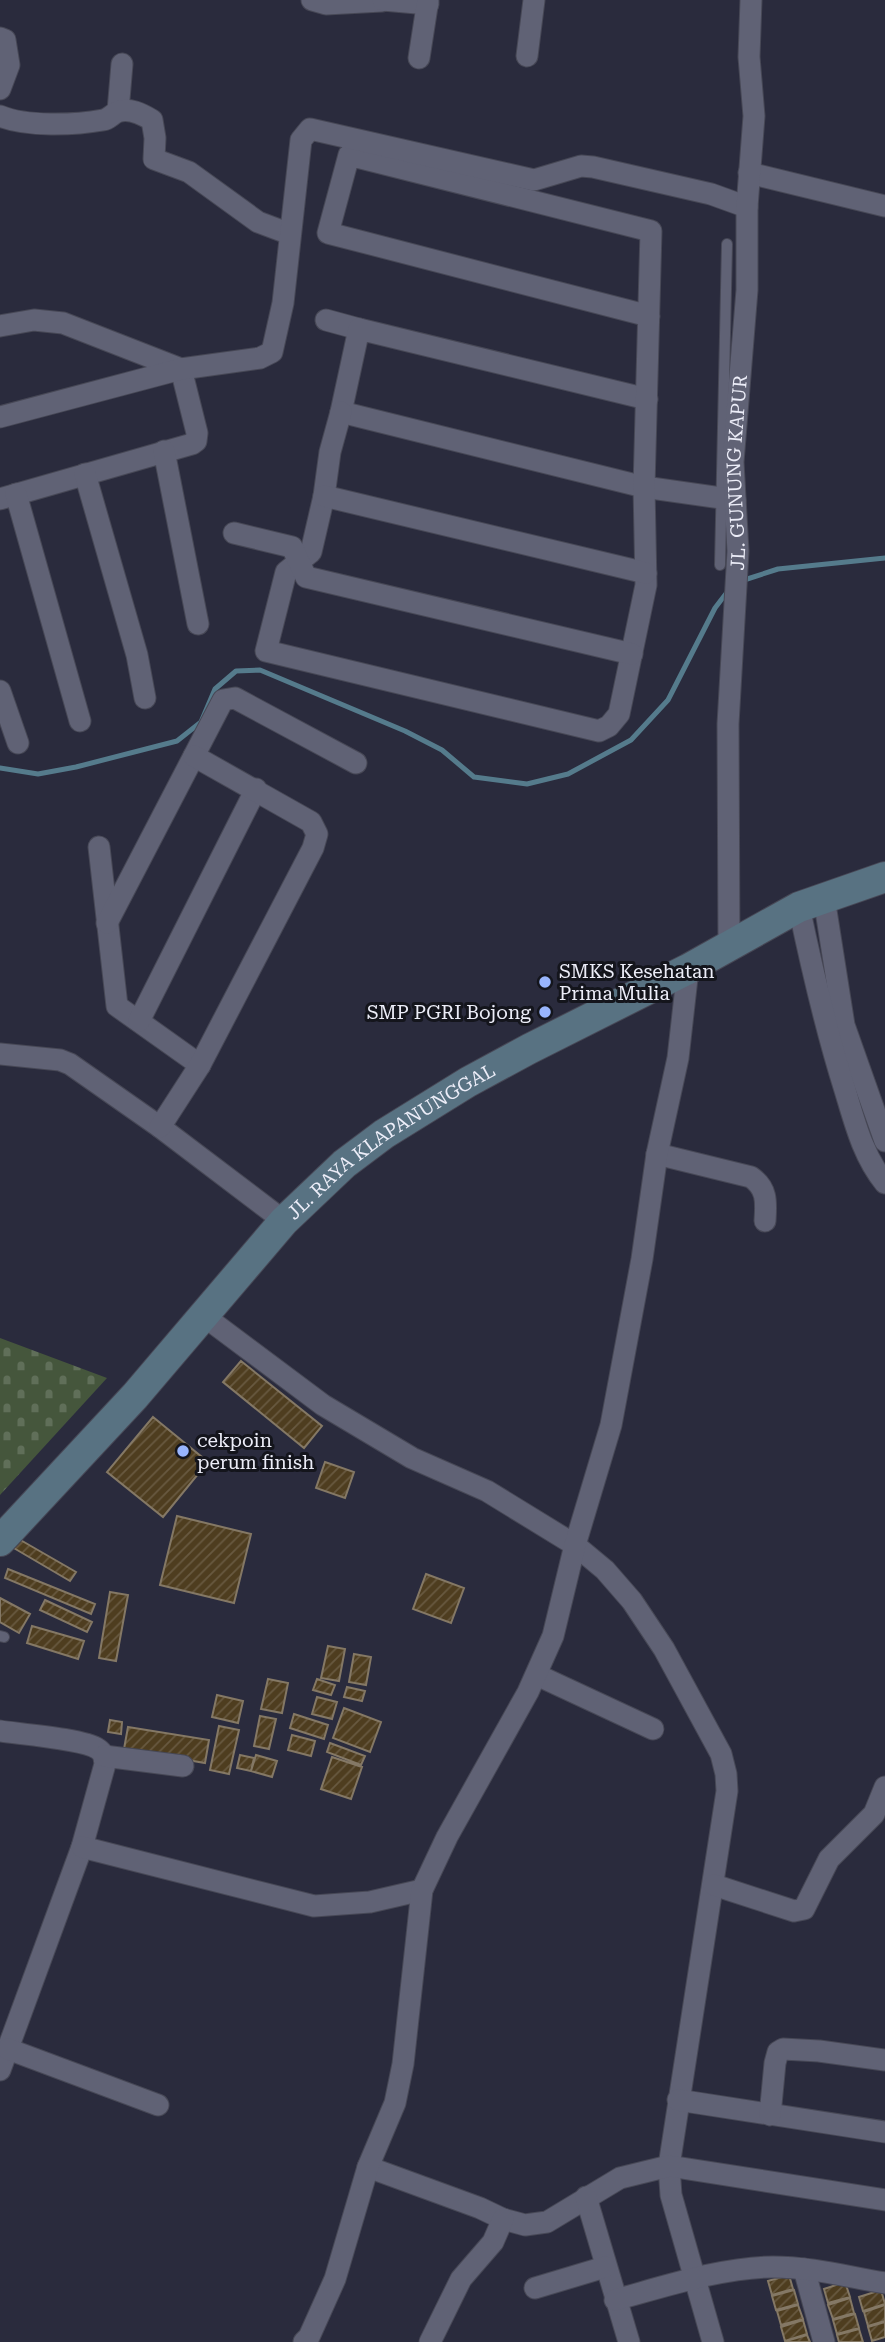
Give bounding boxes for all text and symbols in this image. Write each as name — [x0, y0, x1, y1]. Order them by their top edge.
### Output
street label: JL. GUNUNG KAPUR — [722, 374, 752, 571]
place label: SMKS Kesehatan Prima Mulia — [559, 960, 715, 1005]
marker: SMKS Kesehatan Prima Mulia — [537, 974, 553, 990]
place label: SMP PGRI Bojong — [367, 1001, 531, 1024]
marker: SMP PGRI Bojong — [537, 1004, 553, 1020]
street label: JL. RAYA KLAPANUNGGAL — [282, 1059, 499, 1224]
place label: cekpoin perum finish — [197, 1429, 314, 1474]
marker: cekpoin perum finish — [175, 1443, 191, 1459]

